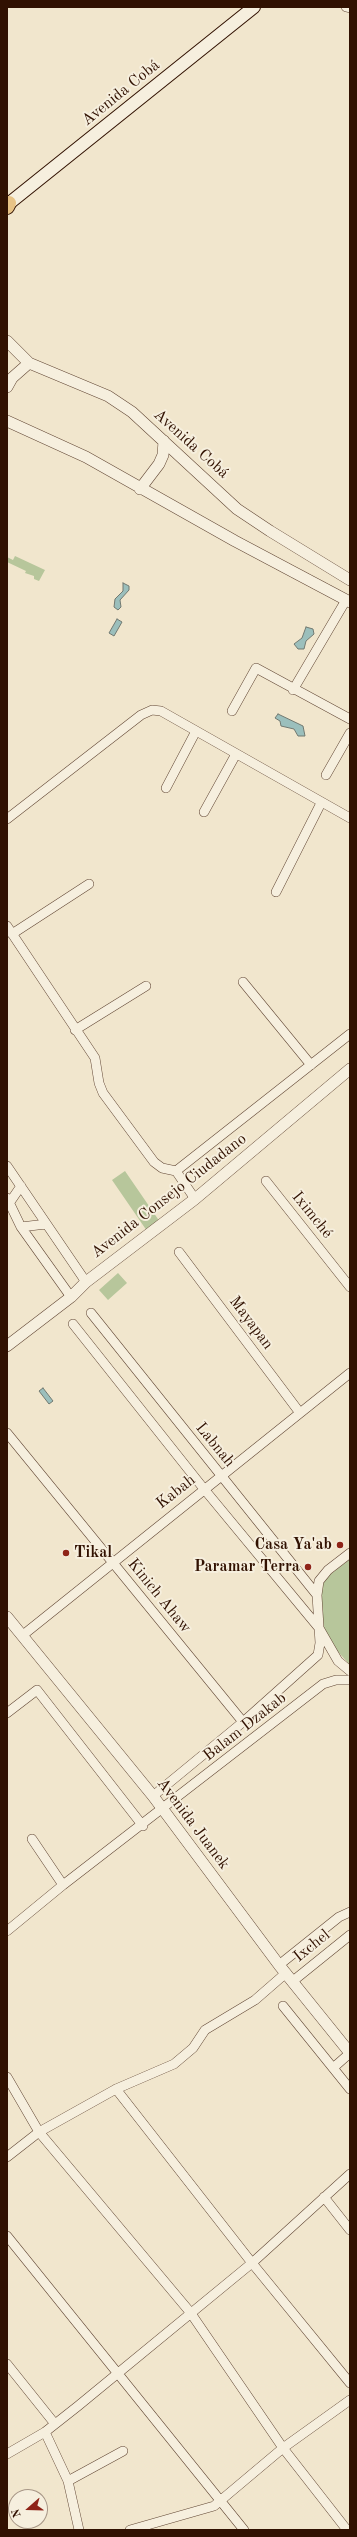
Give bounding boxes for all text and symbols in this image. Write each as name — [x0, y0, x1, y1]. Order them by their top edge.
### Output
street label: Avenida Cobá — [78, 56, 164, 130]
street label: Avenida Cobá — [149, 405, 233, 483]
street label: Avenida Consejo Ciudadano — [88, 1129, 250, 1263]
street label: Iximché — [287, 1188, 337, 1242]
street label: Mayapan — [225, 1293, 277, 1353]
street label: Labnah — [191, 1419, 239, 1471]
street label: Kabah — [152, 1471, 200, 1513]
place label: Casa Ya'ab — [255, 1535, 332, 1555]
marker: Casa Ya'ab — [335, 1540, 345, 1550]
place label: Tikal — [74, 1543, 112, 1563]
marker: Tikal — [61, 1548, 71, 1558]
street label: Kinich Ahaw — [123, 1555, 195, 1637]
place label: Paramar Terra — [194, 1557, 300, 1577]
marker: Paramar Terra — [303, 1562, 313, 1572]
street label: Balam Dzakab — [200, 1689, 290, 1765]
street label: Avenida Juanek — [152, 1775, 234, 1873]
street label: Ixchel — [290, 1925, 334, 1967]
north arrow — [8, 2489, 48, 2529]
text: N — [11, 2507, 24, 2519]

